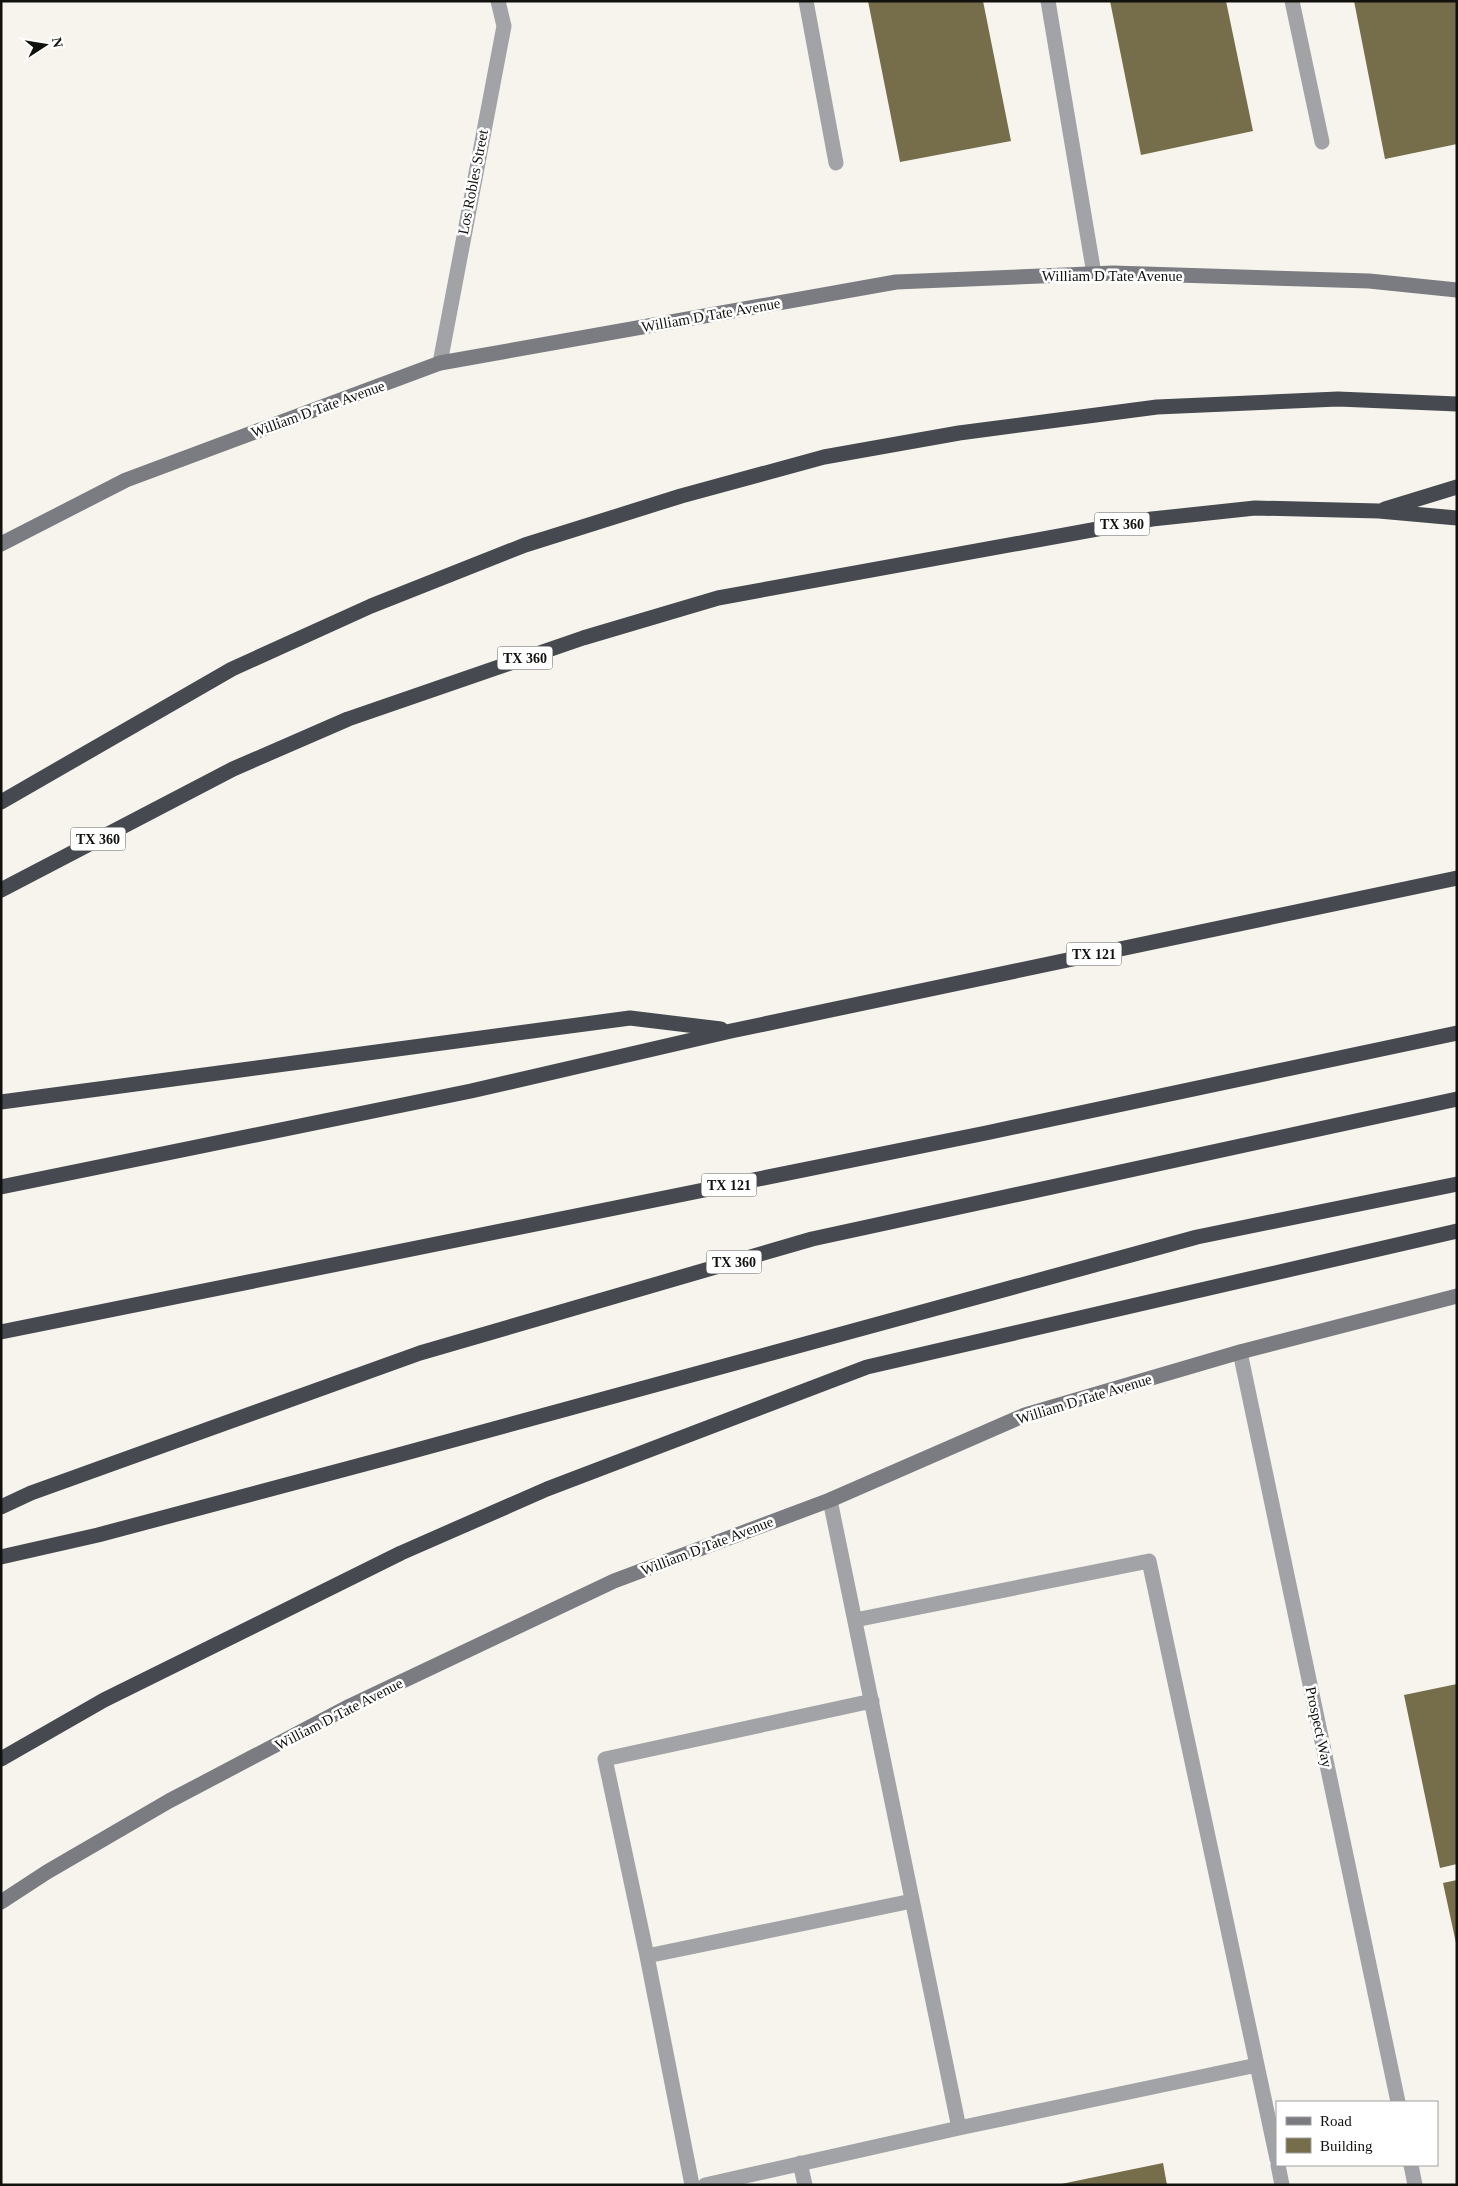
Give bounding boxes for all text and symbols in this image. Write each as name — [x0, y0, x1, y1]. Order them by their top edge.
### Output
north arrow — [20, 20, 70, 70]
text: N — [49, 36, 66, 49]
street label: Los Robles Street — [455, 127, 491, 236]
street label: William D Tate Avenue — [1042, 268, 1183, 284]
street label: William D Tate Avenue — [640, 295, 782, 335]
street label: William D Tate Avenue — [249, 377, 387, 441]
road number: TX 360 — [1094, 512, 1150, 536]
road number: TX 360 — [498, 646, 552, 670]
road number: TX 360 — [70, 828, 126, 851]
road number: TX 121 — [1066, 942, 1122, 966]
road number: TX 121 — [702, 1174, 756, 1196]
road number: TX 360 — [706, 1250, 762, 1274]
street label: William D Tate Avenue — [1014, 1371, 1154, 1427]
street label: William D Tate Avenue — [638, 1513, 776, 1579]
street label: William D Tate Avenue — [273, 1675, 406, 1753]
street label: Prospect Way — [1303, 1685, 1335, 1769]
legend — [1276, 2101, 1438, 2166]
text: Road — [1320, 2113, 1352, 2129]
text: Building — [1320, 2138, 1373, 2154]

